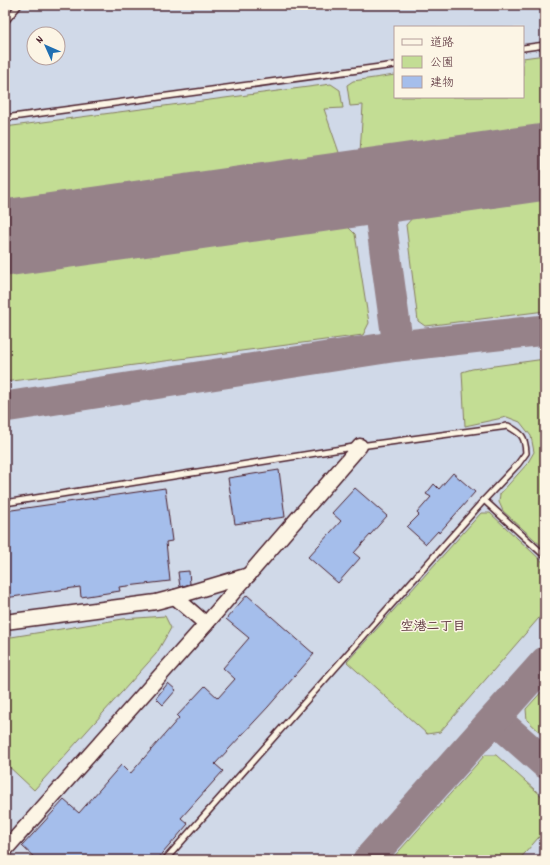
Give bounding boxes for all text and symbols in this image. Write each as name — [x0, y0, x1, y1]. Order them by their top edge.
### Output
north arrow — [26, 26, 66, 66]
legend — [394, 26, 524, 98]
text: N — [33, 32, 48, 48]
text: 道路 — [430, 35, 454, 52]
text: 公園 — [430, 55, 454, 72]
text: 建物 — [430, 75, 454, 92]
district label: 空港二丁目 — [400, 618, 466, 637]

